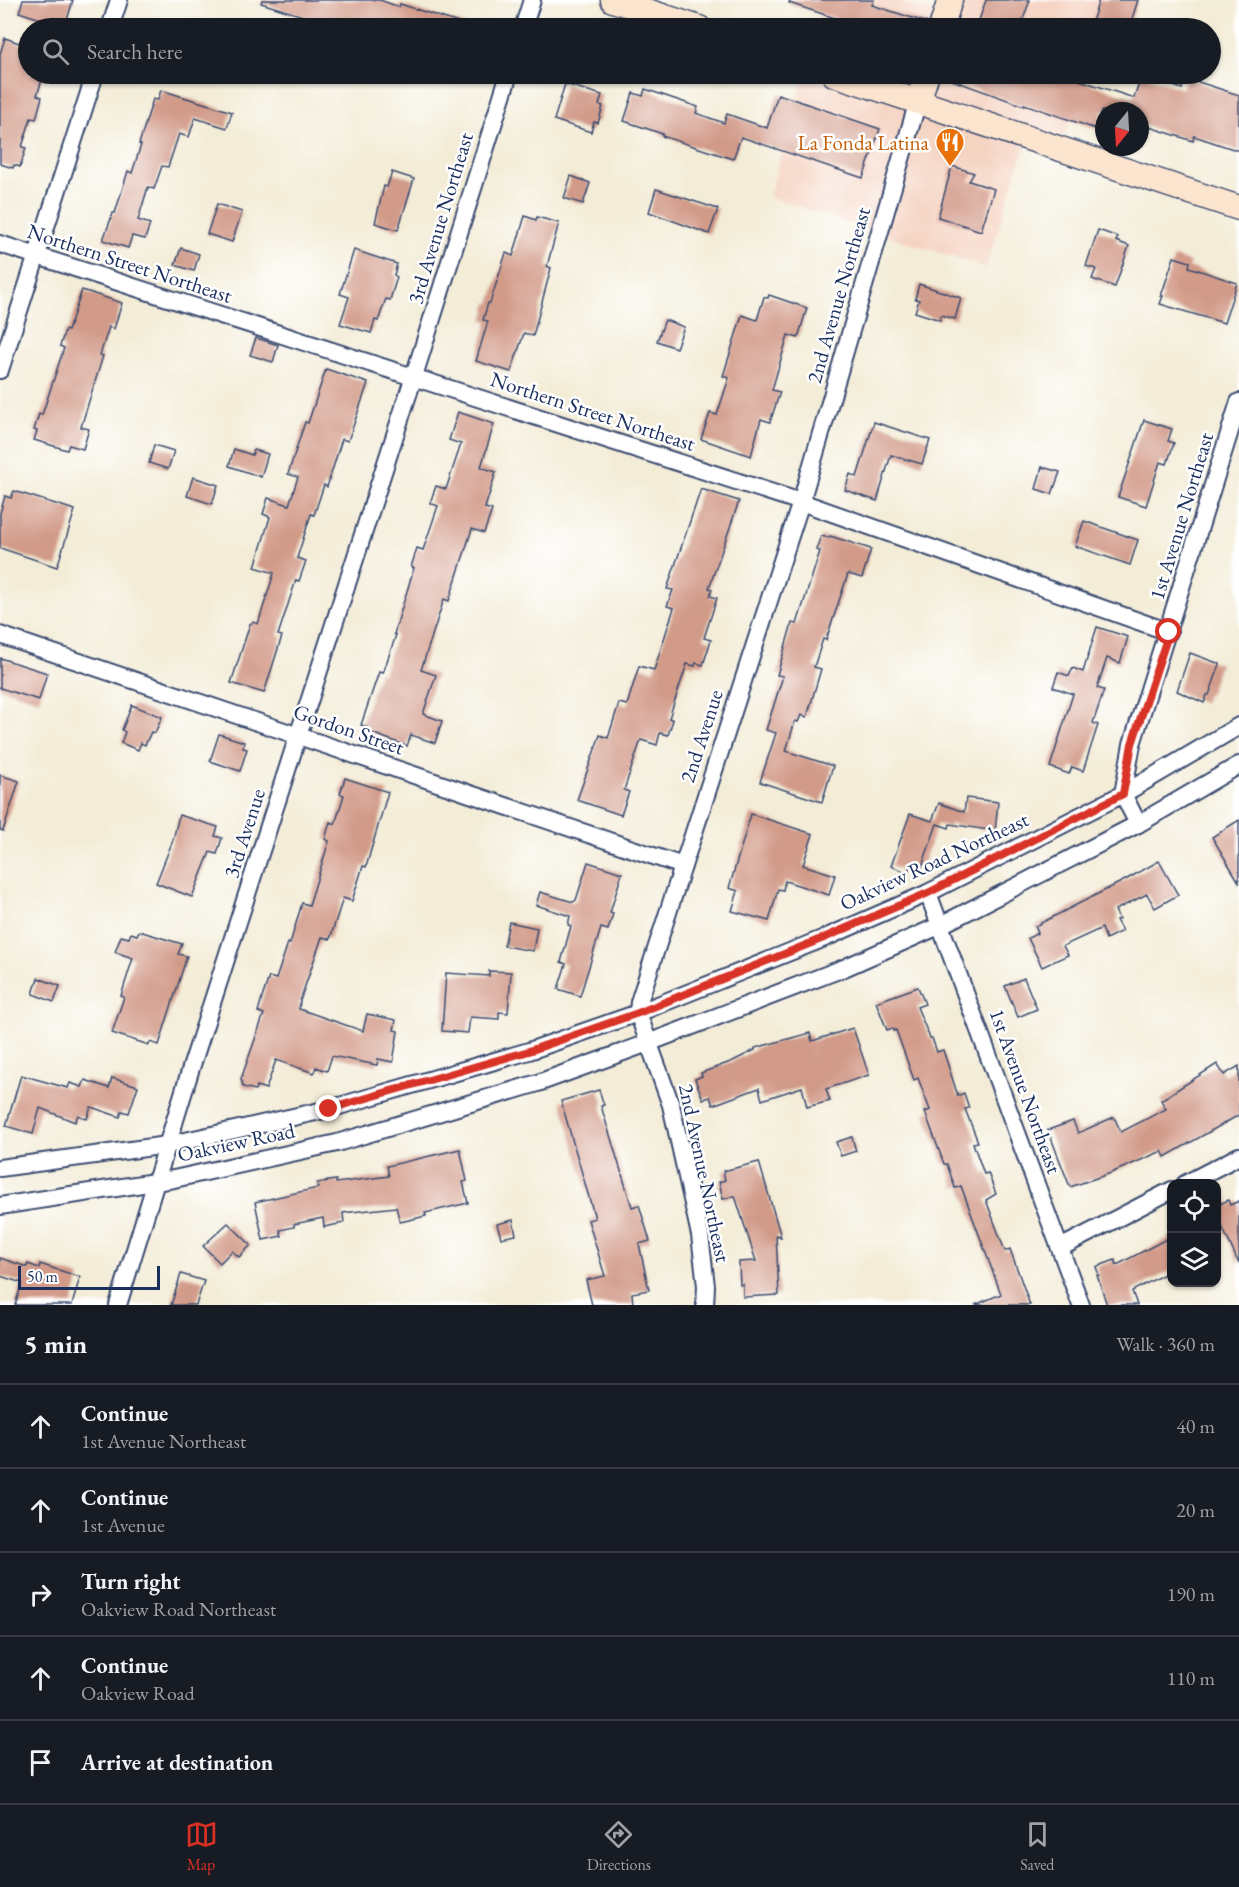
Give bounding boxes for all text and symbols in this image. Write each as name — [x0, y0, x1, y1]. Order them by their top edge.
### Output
search box — [18, 18, 1221, 84]
icon: search — [39, 35, 72, 68]
text: Search here — [87, 37, 182, 66]
north arrow — [1095, 102, 1149, 156]
restaurant icon: La Fonda Latina — [934, 126, 966, 168]
street label: 3rd Avenue Northeast — [401, 129, 479, 307]
place label: La Fonda Latina — [797, 129, 930, 156]
street label: 2nd Avenue Northeast — [800, 203, 876, 386]
street label: Northern Street Northeast — [24, 217, 236, 309]
street label: Northern Street Northeast — [487, 365, 699, 457]
street label: 1st Avenue Northeast — [1143, 429, 1219, 603]
route start — [1155, 618, 1181, 644]
street label: 2nd Avenue — [673, 686, 729, 786]
street label: Gordon Street — [290, 697, 408, 761]
street label: 3rd Avenue — [217, 785, 271, 881]
street label: Oakview Road Northeast — [835, 805, 1033, 917]
street label: 1st Avenue Northeast — [984, 1005, 1068, 1178]
street label: 2nd Avenue Northeast — [673, 1081, 737, 1265]
route end — [315, 1095, 341, 1121]
street label: Oakview Road — [175, 1116, 298, 1168]
map controls — [1167, 1179, 1221, 1287]
button: locate — [1167, 1179, 1221, 1233]
button: layers — [1167, 1233, 1221, 1287]
scale bar — [18, 1263, 160, 1290]
text: 50 m — [27, 1266, 58, 1287]
text: 5 min — [24, 1327, 87, 1361]
text: Walk · 360 m — [1116, 1331, 1215, 1357]
text: Continue — [81, 1399, 168, 1428]
icon: ahead — [24, 1410, 57, 1443]
text: 40 m — [1176, 1413, 1215, 1439]
text: 1st Avenue Northeast — [81, 1428, 246, 1454]
text: Continue — [81, 1483, 168, 1512]
icon: ahead — [24, 1494, 57, 1527]
text: 20 m — [1176, 1497, 1215, 1523]
text: 1st Avenue — [81, 1512, 165, 1538]
text: Turn right — [81, 1567, 180, 1596]
icon: right — [24, 1578, 57, 1611]
text: 190 m — [1167, 1581, 1215, 1607]
text: Oakview Road Northeast — [81, 1596, 276, 1622]
text: Continue — [81, 1651, 168, 1680]
icon: ahead — [24, 1662, 57, 1695]
text: 110 m — [1167, 1665, 1215, 1691]
text: Oakview Road — [81, 1680, 195, 1706]
icon: arrive — [24, 1746, 57, 1779]
text: Arrive at destination — [81, 1748, 273, 1777]
tab: Map — [185, 1818, 218, 1875]
tab: Directions — [587, 1818, 651, 1875]
tab: Saved — [1020, 1818, 1054, 1875]

